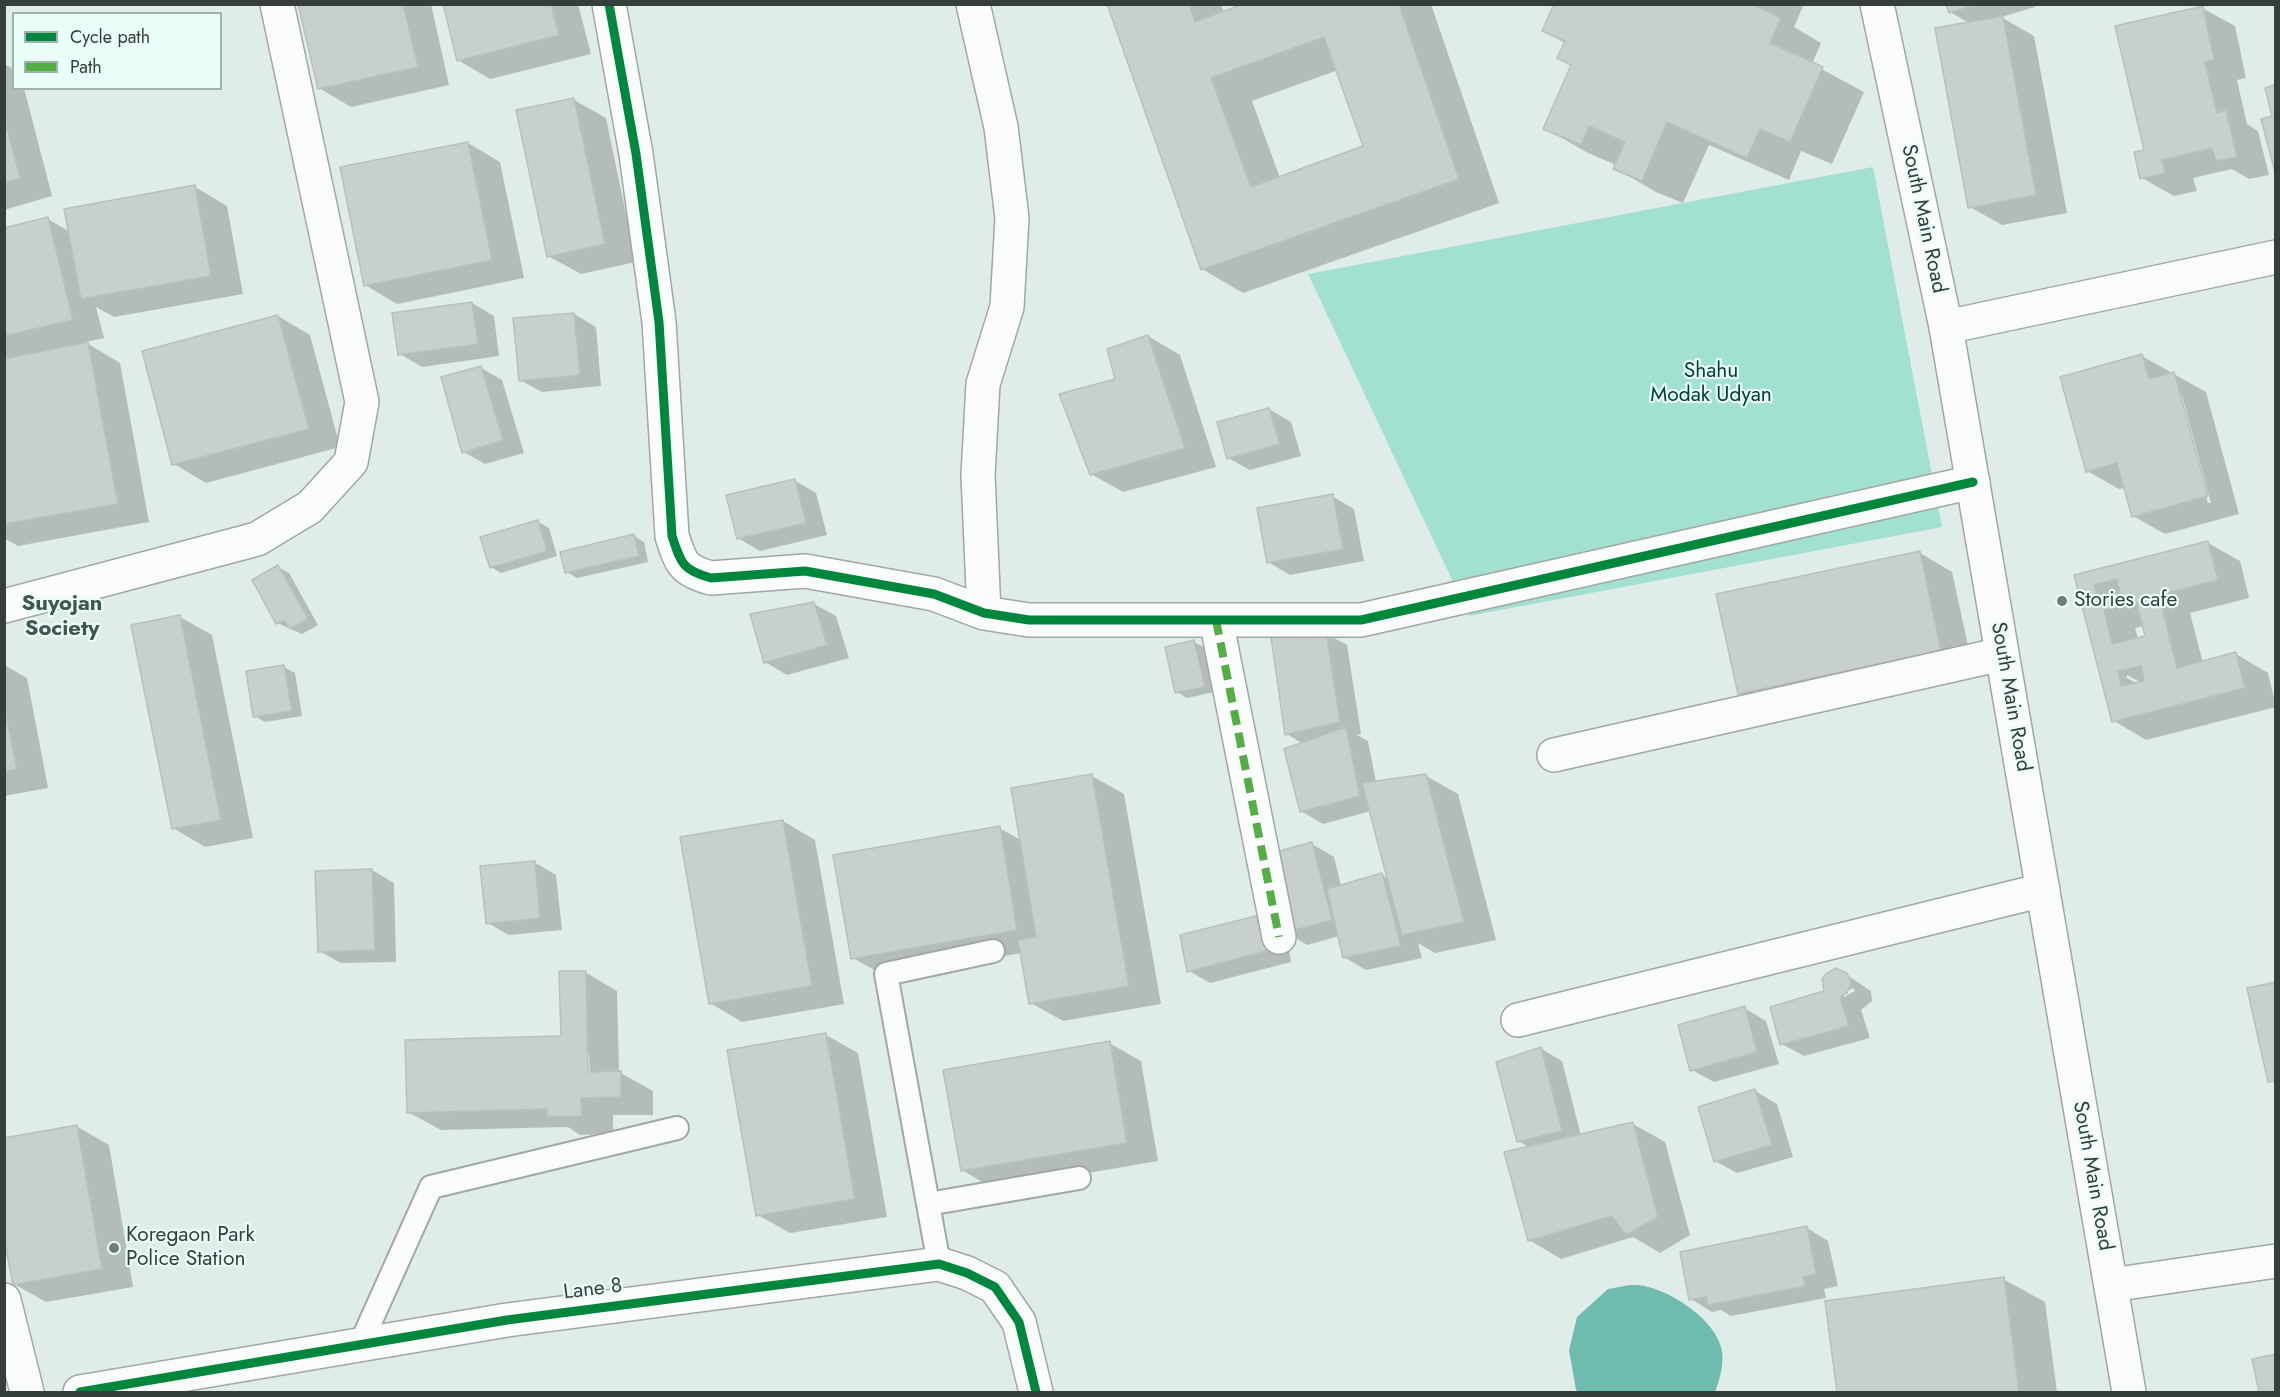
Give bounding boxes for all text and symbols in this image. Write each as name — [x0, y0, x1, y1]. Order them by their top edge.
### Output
legend — [12, 12, 222, 90]
text: Cycle path — [70, 24, 150, 50]
text: Path — [70, 54, 102, 80]
street label: South Main Road — [1895, 142, 1951, 296]
park label: Shahu Modak Udyan — [1650, 359, 1772, 409]
place label: Stories cafe — [2074, 588, 2177, 614]
district label: Suyojan Society — [21, 592, 103, 644]
marker: Stories cafe — [2055, 594, 2069, 608]
street label: South Main Road — [1984, 620, 2036, 774]
street label: South Main Road — [2066, 1099, 2118, 1253]
place label: Koregaon Park Police Station — [126, 1223, 255, 1273]
marker: Koregaon Park Police Station — [107, 1241, 121, 1255]
street label: Lane 8 — [562, 1274, 624, 1306]

